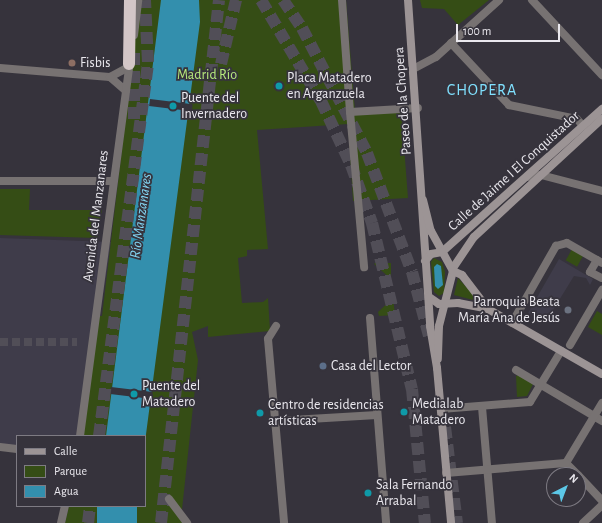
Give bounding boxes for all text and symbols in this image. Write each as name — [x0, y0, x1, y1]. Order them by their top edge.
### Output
scale bar — [458, 16, 562, 42]
text: 100 m — [463, 25, 491, 37]
street label: Paseo de la Chopera — [391, 46, 415, 156]
place label: Fisbis — [80, 55, 110, 71]
marker: Fisbis — [67, 58, 77, 68]
park label: Madrid Río — [177, 67, 237, 83]
place label: Placa Matadero en Arganzuela — [287, 70, 372, 102]
district label: CHOPERA — [447, 80, 517, 100]
marker: Placa Matadero en Arganzuela — [274, 81, 284, 91]
place label: Puente del Invernadero — [181, 90, 247, 122]
marker: Puente del Invernadero — [168, 101, 178, 111]
street label: Calle de Jaime I El Conquistador — [445, 108, 583, 234]
street label: Avenida del Manzanares — [80, 149, 112, 283]
water label: Río Manzanares — [126, 172, 156, 260]
place label: Parroquia Beata María Ana de Jesús — [458, 294, 560, 326]
marker: Parroquia Beata María Ana de Jesús — [563, 305, 573, 315]
place label: Casa del Lector — [331, 358, 411, 374]
marker: Casa del Lector — [318, 361, 328, 371]
place label: Puente del Matadero — [142, 378, 200, 410]
marker: Puente del Matadero — [129, 389, 139, 399]
place label: Medialab Matadero — [412, 396, 465, 428]
place label: Centro de residencias artísticas — [268, 397, 384, 430]
marker: Medialab Matadero — [399, 407, 409, 417]
marker: Centro de residencias artísticas — [255, 408, 265, 418]
legend — [16, 435, 146, 507]
text: Calle — [54, 445, 77, 457]
text: Parque — [54, 465, 87, 477]
north arrow — [546, 467, 586, 507]
text: N — [567, 472, 580, 485]
place label: Sala Fernando Arrabal — [376, 477, 452, 510]
text: Agua — [54, 485, 78, 497]
marker: Sala Fernando Arrabal — [363, 488, 373, 498]

